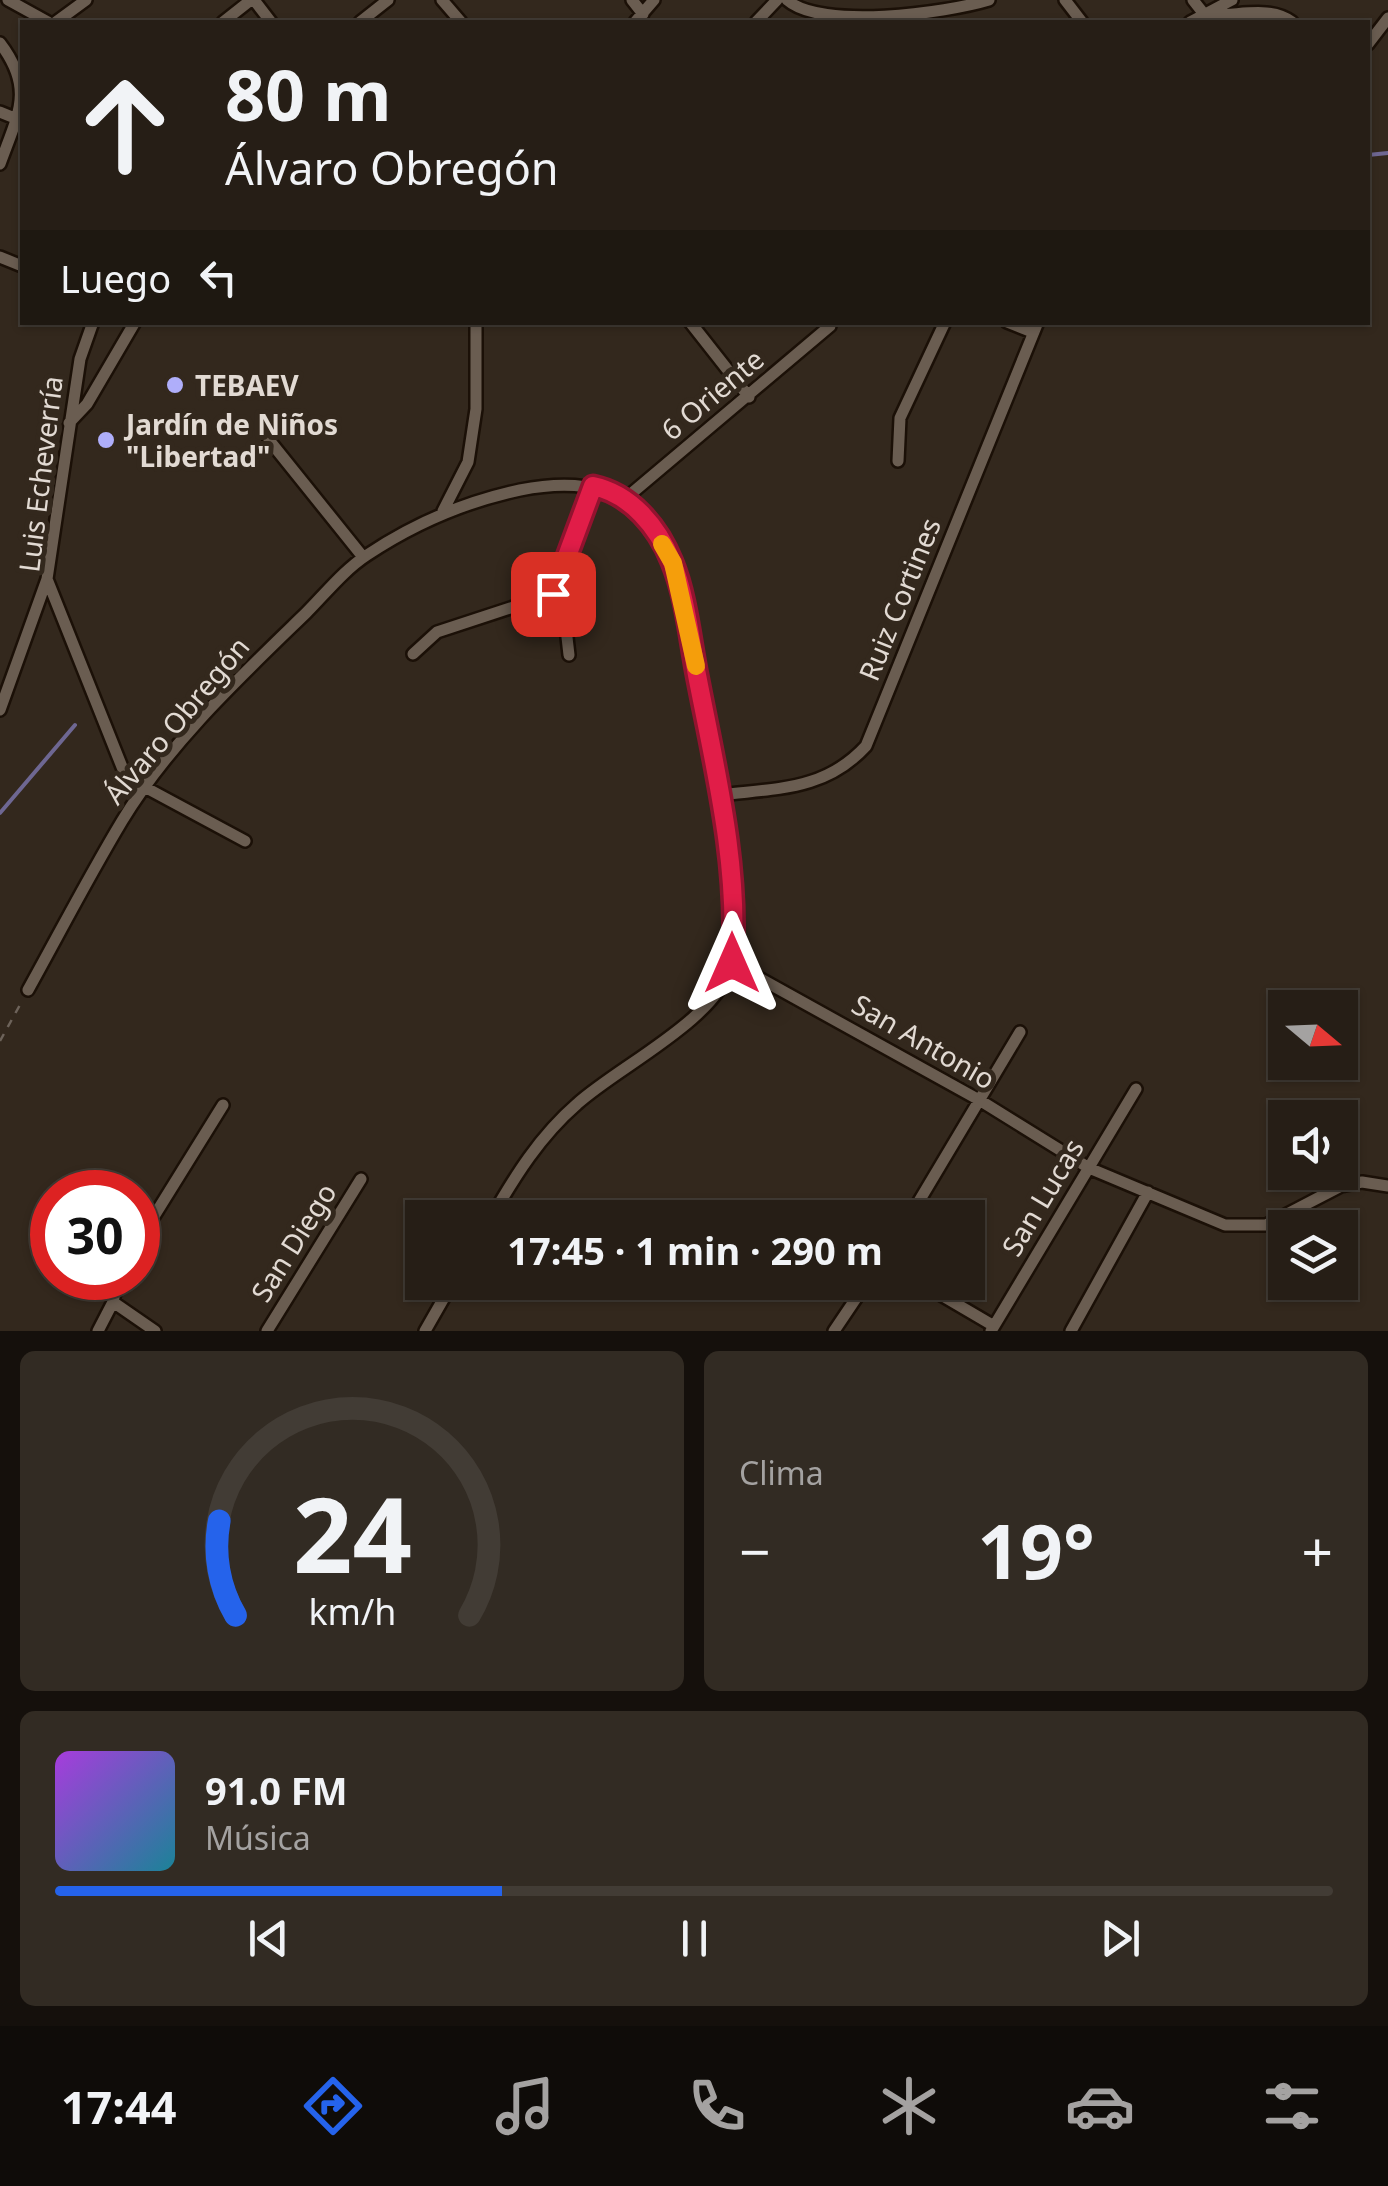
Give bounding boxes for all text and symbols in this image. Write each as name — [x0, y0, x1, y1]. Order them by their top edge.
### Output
text: 80 m — [225, 46, 392, 142]
icon: ahead — [60, 60, 190, 190]
text: Álvaro Obregón — [225, 137, 559, 198]
icon: left — [191, 250, 246, 305]
text: Luego — [60, 252, 171, 304]
street label: 6 Oriente — [653, 340, 771, 448]
place label: TEBAEV — [195, 366, 300, 404]
street label: Luis Echeverría — [9, 374, 71, 574]
marker: TEBAEV — [164, 374, 186, 396]
place label: Jardín de Niños "Libertad" — [123, 405, 338, 475]
marker: Jardín de Niños "Libertad" — [95, 429, 117, 451]
street label: Ruiz Cortines — [849, 512, 949, 686]
pin — [511, 552, 596, 637]
icon: arrive — [526, 567, 581, 622]
street label: Álvaro Obregón — [95, 628, 257, 812]
position arrow — [680, 911, 784, 1015]
street label: San Antonio — [845, 985, 1003, 1097]
north arrow — [1268, 990, 1358, 1080]
map controls — [1268, 990, 1358, 1300]
button: sound — [1268, 1100, 1358, 1190]
street label: San Lucas — [992, 1131, 1092, 1263]
speed limit sign: 30 — [30, 1170, 160, 1300]
street label: San Diego — [242, 1175, 344, 1309]
button: layers — [1268, 1210, 1358, 1300]
text: 17:45 · 1 min · 290 m — [507, 1224, 883, 1276]
text: Clima — [739, 1451, 824, 1494]
text: 24 — [293, 1462, 411, 1603]
text: 19° — [977, 1499, 1095, 1601]
text: − — [739, 1513, 770, 1588]
text: + — [1302, 1513, 1333, 1588]
text: km/h — [308, 1587, 396, 1635]
text: 91.0 FM — [205, 1764, 347, 1816]
text: Música — [205, 1816, 311, 1859]
icon: previous — [241, 1911, 296, 1966]
icon: pause — [667, 1911, 722, 1966]
icon: next — [1093, 1911, 1148, 1966]
icon: directions — [298, 2071, 368, 2141]
icon: music — [490, 2071, 560, 2141]
icon: phone — [682, 2071, 752, 2141]
icon: climate — [874, 2071, 944, 2141]
icon: car — [1065, 2071, 1135, 2141]
icon: filters — [1257, 2071, 1327, 2141]
text: 17:44 — [61, 2076, 176, 2137]

